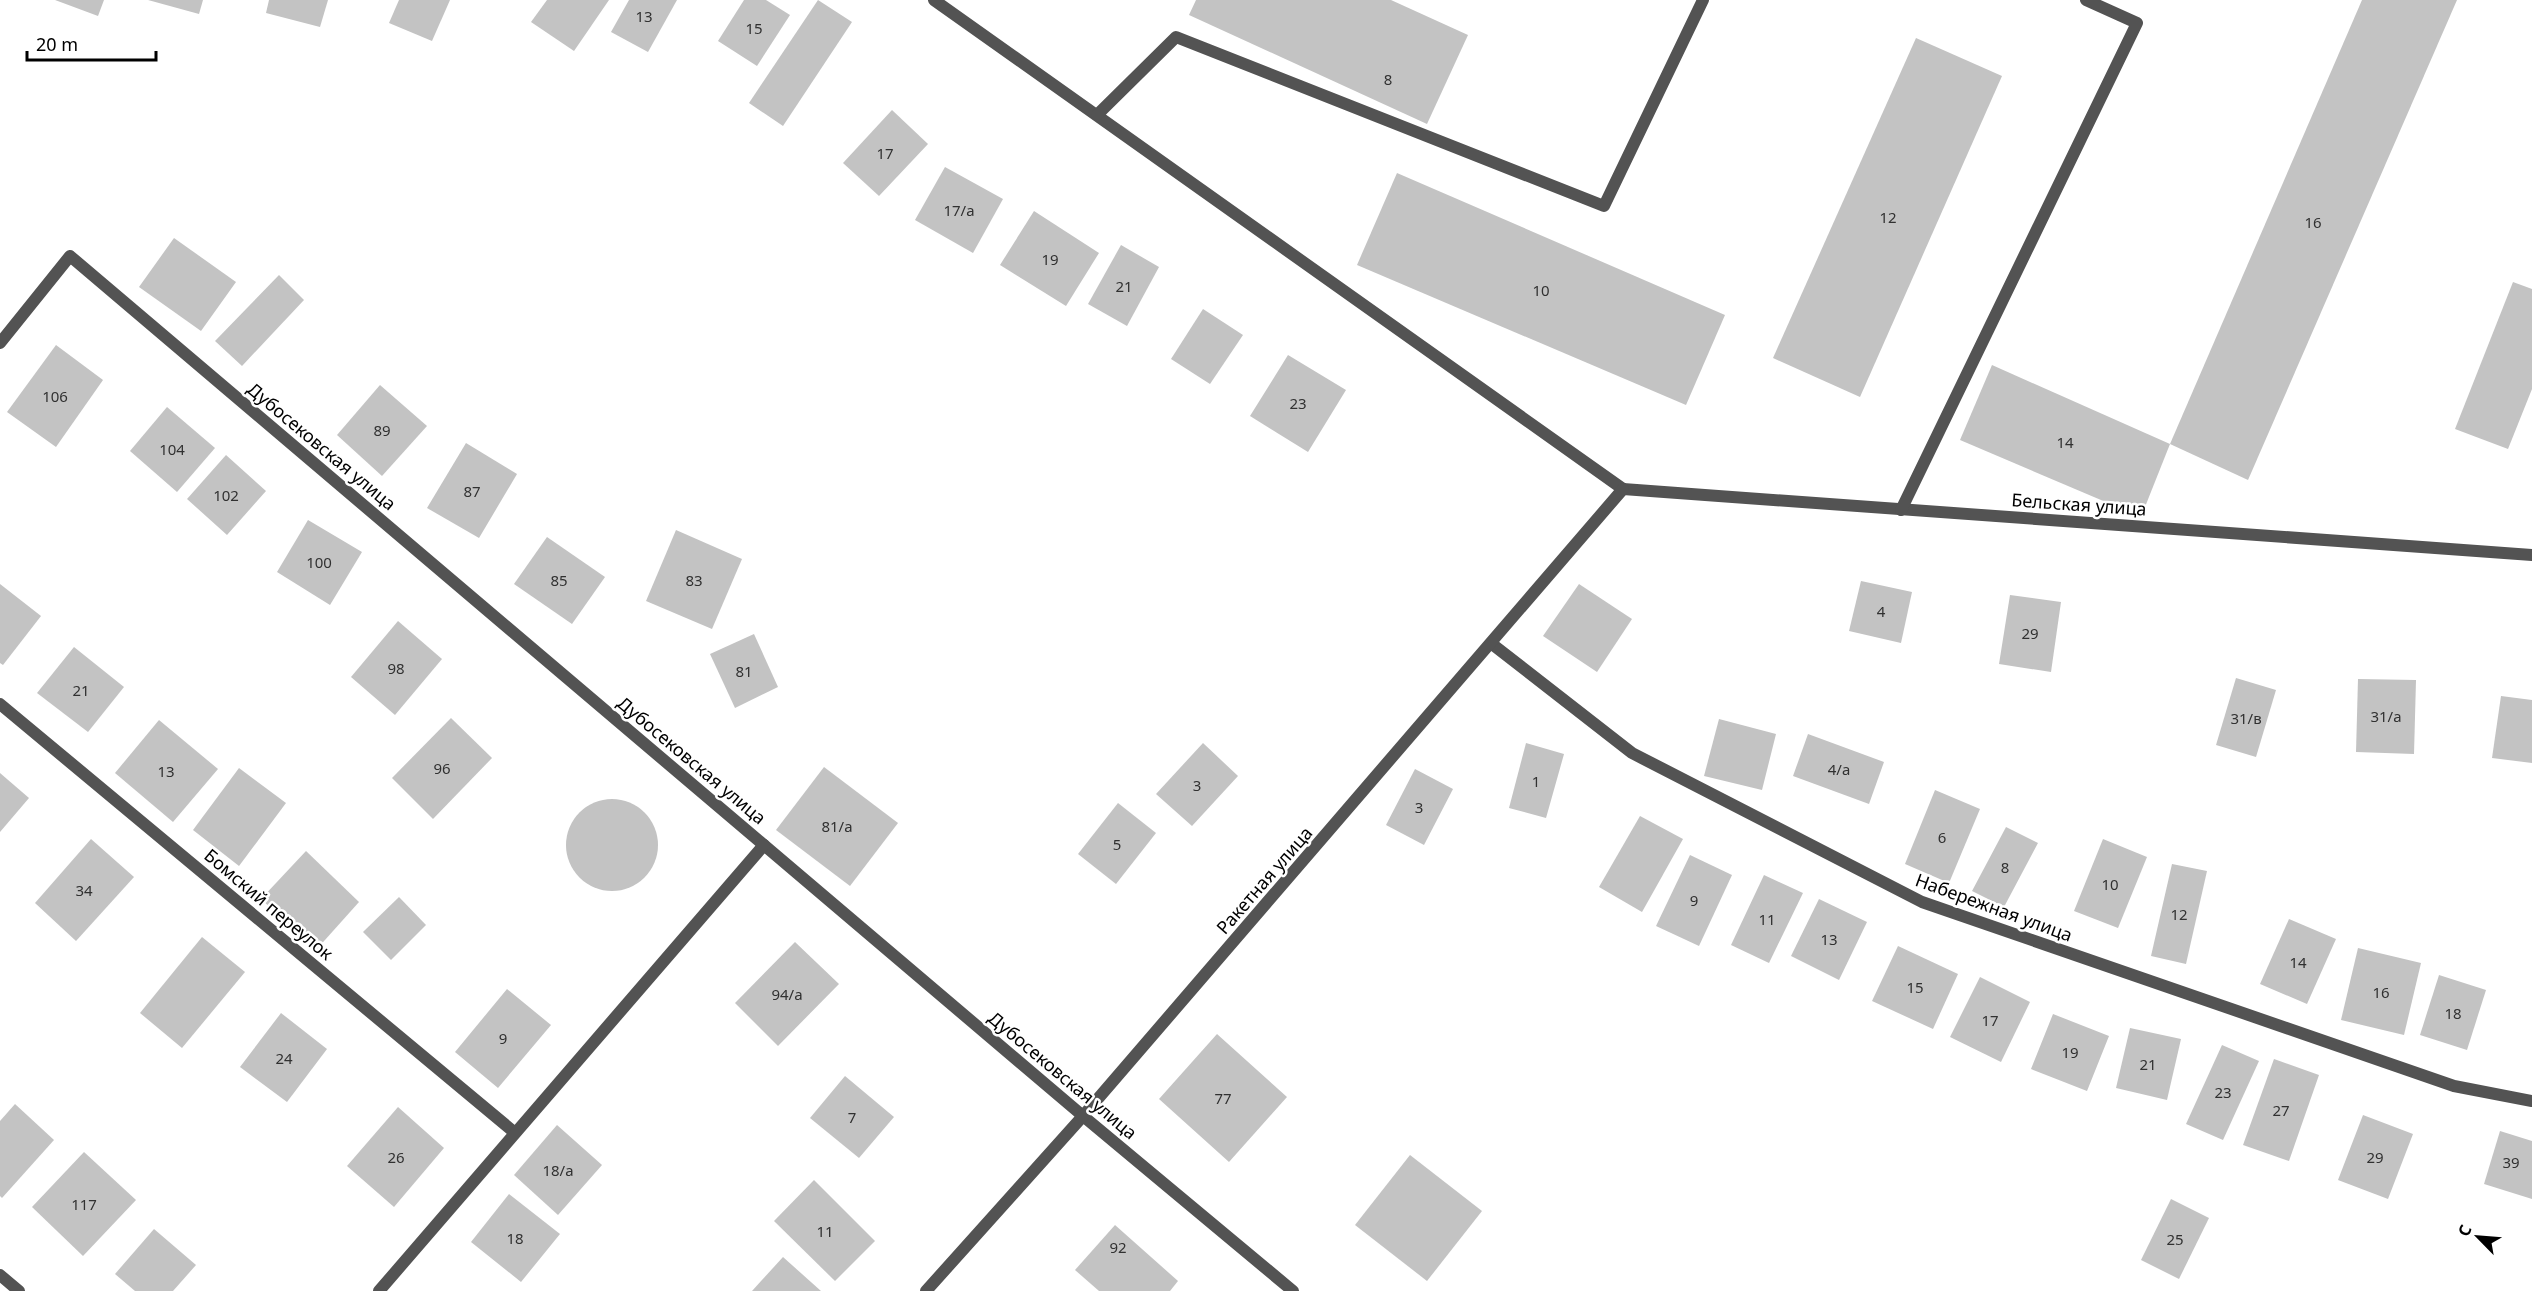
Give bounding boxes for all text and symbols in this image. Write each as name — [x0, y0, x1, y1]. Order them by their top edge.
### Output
house number: 13 — [635, 6, 653, 26]
house number: 15 — [745, 18, 763, 38]
scale bar — [27, 24, 156, 62]
text: 20 m — [36, 32, 78, 56]
house number: 8 — [1384, 69, 1392, 89]
house number: 17 — [876, 143, 894, 163]
house number: 17/а — [943, 200, 975, 220]
house number: 12 — [1879, 207, 1897, 227]
house number: 16 — [2304, 212, 2322, 232]
house number: 19 — [1041, 249, 1059, 269]
house number: 21 — [1115, 276, 1133, 296]
house number: 10 — [1532, 280, 1550, 300]
street label: Дубосековская улица — [243, 377, 401, 515]
house number: 106 — [42, 386, 68, 406]
house number: 23 — [1289, 393, 1307, 413]
house number: 89 — [373, 420, 391, 440]
house number: 14 — [2056, 432, 2074, 452]
house number: 104 — [159, 439, 185, 459]
house number: 87 — [463, 481, 481, 501]
house number: 102 — [213, 485, 239, 505]
street label: Бельская улица — [2011, 487, 2147, 521]
house number: 100 — [306, 552, 332, 572]
house number: 85 — [550, 570, 568, 590]
house number: 83 — [685, 570, 703, 590]
house number: 4 — [1877, 601, 1886, 621]
house number: 29 — [2021, 623, 2039, 643]
house number: 98 — [387, 658, 405, 678]
house number: 81 — [735, 661, 753, 681]
house number: 21 — [72, 680, 90, 700]
street label: Дубосековская улица — [613, 691, 771, 829]
house number: 31/а — [2370, 706, 2402, 726]
house number: 31/в — [2230, 708, 2262, 728]
house number: 96 — [433, 758, 451, 778]
house number: 4/а — [1828, 759, 1850, 779]
house number: 13 — [157, 761, 175, 781]
house number: 1 — [1532, 771, 1540, 791]
house number: 3 — [1193, 775, 1201, 795]
house number: 3 — [1415, 797, 1423, 817]
house number: 81/а — [821, 816, 853, 836]
street label: Ракетная улица — [1211, 821, 1317, 939]
house number: 6 — [1938, 827, 1946, 847]
house number: 5 — [1113, 834, 1121, 854]
street label: Бомский переулок — [200, 843, 339, 965]
house number: 8 — [2001, 857, 2009, 877]
street label: Набережная улица — [1912, 867, 2076, 947]
house number: 10 — [2101, 874, 2119, 894]
house number: 34 — [75, 880, 93, 900]
house number: 9 — [1690, 890, 1698, 910]
house number: 12 — [2170, 904, 2188, 924]
house number: 11 — [1758, 909, 1776, 929]
house number: 13 — [1820, 929, 1838, 949]
house number: 14 — [2289, 952, 2307, 972]
house number: 15 — [1906, 977, 1924, 997]
house number: 16 — [2372, 982, 2390, 1002]
house number: 94/a — [771, 984, 803, 1004]
house number: 18 — [2444, 1003, 2462, 1023]
street label: Дубосековская улица — [984, 1006, 1142, 1144]
house number: 17 — [1981, 1010, 1999, 1030]
house number: 9 — [499, 1028, 507, 1048]
house number: 19 — [2061, 1042, 2079, 1062]
house number: 24 — [275, 1048, 293, 1068]
house number: 21 — [2139, 1054, 2157, 1074]
house number: 23 — [2214, 1082, 2232, 1102]
house number: 77 — [1214, 1088, 1232, 1108]
house number: 27 — [2272, 1100, 2290, 1120]
house number: 7 — [848, 1107, 856, 1127]
house number: 26 — [387, 1147, 405, 1167]
house number: 29 — [2366, 1147, 2384, 1167]
house number: 39 — [2502, 1152, 2520, 1172]
house number: 18/а — [542, 1160, 574, 1180]
house number: 117 — [71, 1194, 97, 1214]
north arrow — [2448, 1207, 2508, 1267]
house number: 11 — [816, 1221, 834, 1241]
text: С — [2452, 1221, 2477, 1240]
house number: 18 — [506, 1228, 524, 1248]
house number: 25 — [2166, 1229, 2184, 1249]
house number: 92 — [1109, 1237, 1127, 1257]

